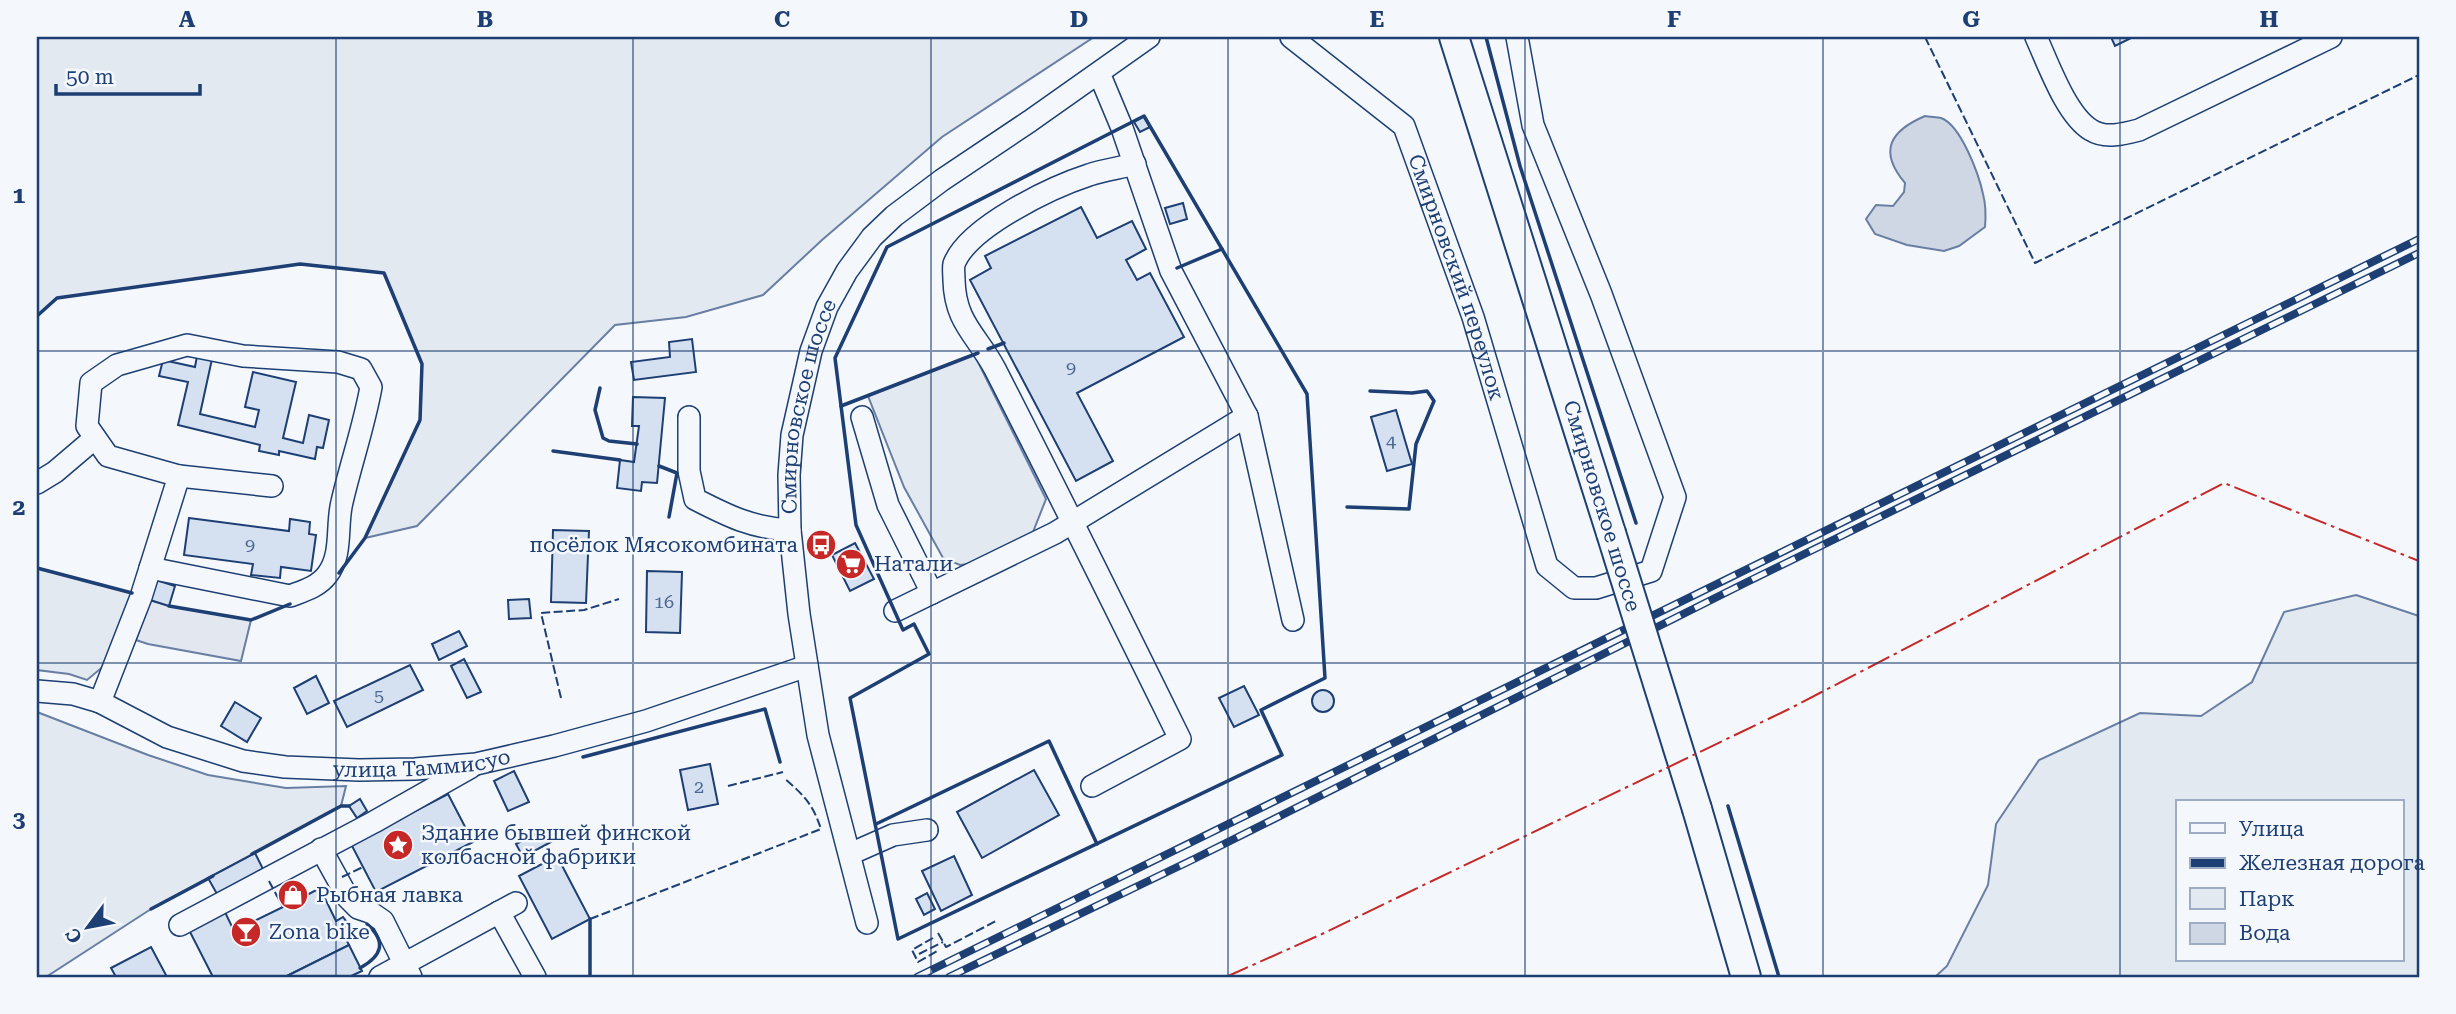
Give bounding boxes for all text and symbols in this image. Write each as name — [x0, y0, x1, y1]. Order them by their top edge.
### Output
text: A — [179, 6, 196, 33]
text: B — [477, 6, 493, 33]
text: C — [774, 6, 790, 33]
text: D — [1070, 6, 1088, 33]
text: E — [1370, 6, 1384, 33]
text: F — [1667, 6, 1681, 33]
text: G — [1962, 6, 1980, 33]
text: H — [2260, 6, 2279, 33]
scale bar — [56, 52, 200, 96]
text: 50 m — [66, 65, 114, 89]
street label: Смирновский переулок — [1403, 151, 1509, 403]
text: 1 — [13, 182, 26, 209]
street label: Смирновское шоссе — [777, 295, 841, 514]
house number: 9 — [1066, 357, 1076, 378]
street label: Смирновское шоссе — [1558, 397, 1646, 615]
house number: 4 — [1386, 430, 1396, 451]
text: 2 — [13, 494, 25, 521]
bus stop icon: посёлок Мясокомбината — [804, 528, 838, 562]
place label: посёлок Мясокомбината — [530, 533, 799, 557]
house number: 9 — [245, 534, 255, 555]
supermarket icon: Натали — [834, 547, 868, 581]
place label: Натали — [874, 552, 953, 576]
house number: 16 — [654, 591, 674, 612]
house number: 5 — [374, 685, 384, 706]
street label: улица Таммисуо — [332, 744, 513, 782]
house number: 2 — [694, 776, 704, 797]
legend — [2176, 800, 2404, 962]
text: 3 — [13, 806, 26, 833]
text: Улица — [2239, 817, 2305, 841]
place label: Здание бывшей финской колбасной фабрики — [421, 821, 691, 869]
place icon: Здание бывшей финской колбасной фабрики — [381, 828, 415, 862]
text: Железная дорога — [2239, 851, 2425, 875]
shop icon: Рыбная лавка — [276, 878, 310, 912]
place label: Рыбная лавка — [316, 883, 463, 907]
text: Парк — [2239, 887, 2295, 911]
north arrow — [52, 892, 122, 962]
bar icon: Zona bike — [229, 915, 263, 949]
place label: Zona bike — [269, 920, 370, 944]
text: Вода — [2239, 921, 2291, 945]
text: С — [61, 924, 87, 947]

